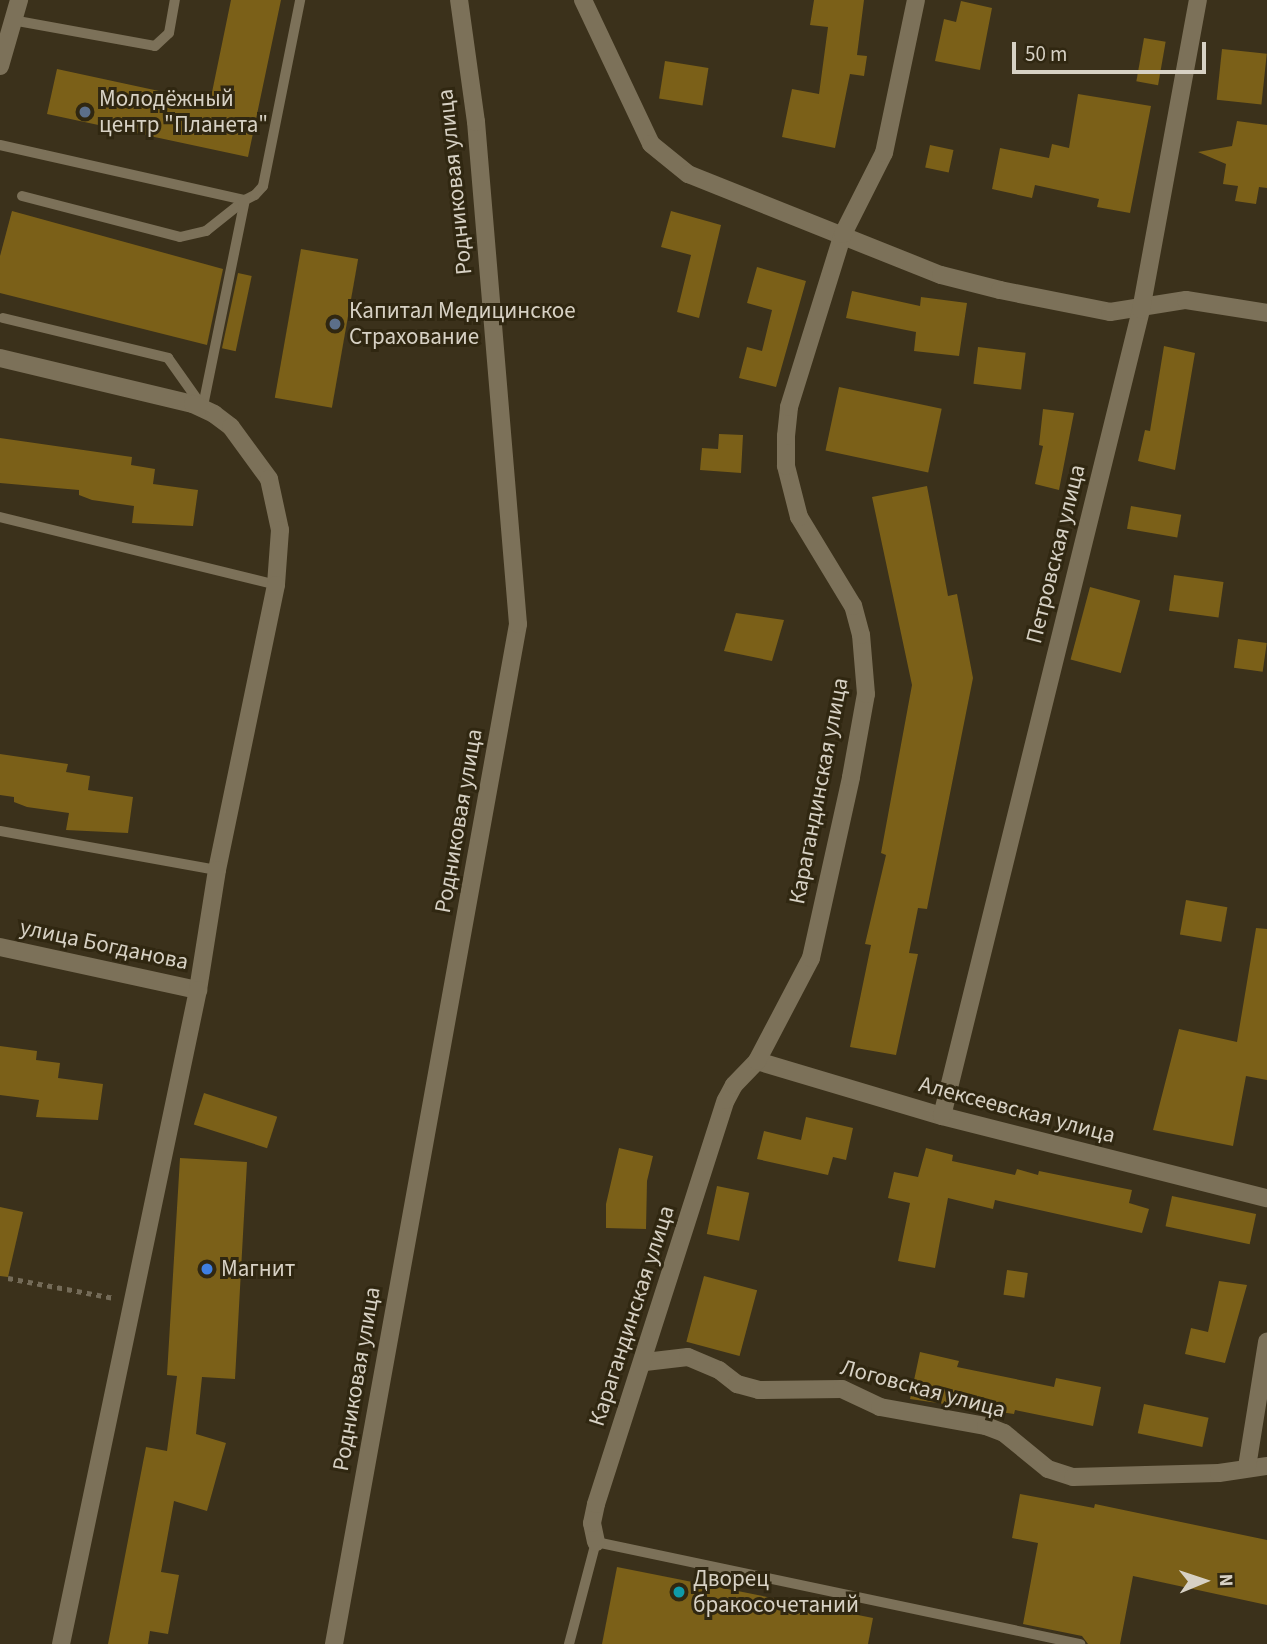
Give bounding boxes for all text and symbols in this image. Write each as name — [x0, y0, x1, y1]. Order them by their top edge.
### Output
scale bar — [1015, 28, 1209, 72]
text: 50 m — [1025, 39, 1067, 69]
place label: Молодёжный центр "Планета" — [99, 85, 268, 139]
street label: Родниковая улица — [432, 88, 478, 276]
marker: Молодёжный центр "Планета" — [77, 104, 93, 120]
place label: Капитал Медицинское Страхование — [349, 297, 576, 351]
marker: Капитал Медицинское Страхование — [327, 316, 343, 332]
street label: Петровская улица — [1020, 462, 1092, 646]
street label: Карагандинская улица — [783, 675, 855, 907]
street label: Родниковая улица — [429, 727, 489, 915]
street label: улица Богданова — [17, 914, 191, 976]
street label: Алексеевская улица — [916, 1071, 1118, 1149]
street label: Карагандинская улица — [583, 1202, 681, 1430]
place label: Магнит — [221, 1255, 295, 1283]
marker: Магнит — [199, 1261, 215, 1277]
street label: Родниковая улица — [327, 1285, 387, 1473]
street label: Логовская улица — [838, 1354, 1008, 1424]
north arrow — [1169, 1546, 1239, 1616]
place label: Дворец бракосочетаний — [693, 1565, 859, 1619]
text: N — [1212, 1573, 1239, 1587]
marker: Дворец бракосочетаний — [671, 1584, 687, 1600]

